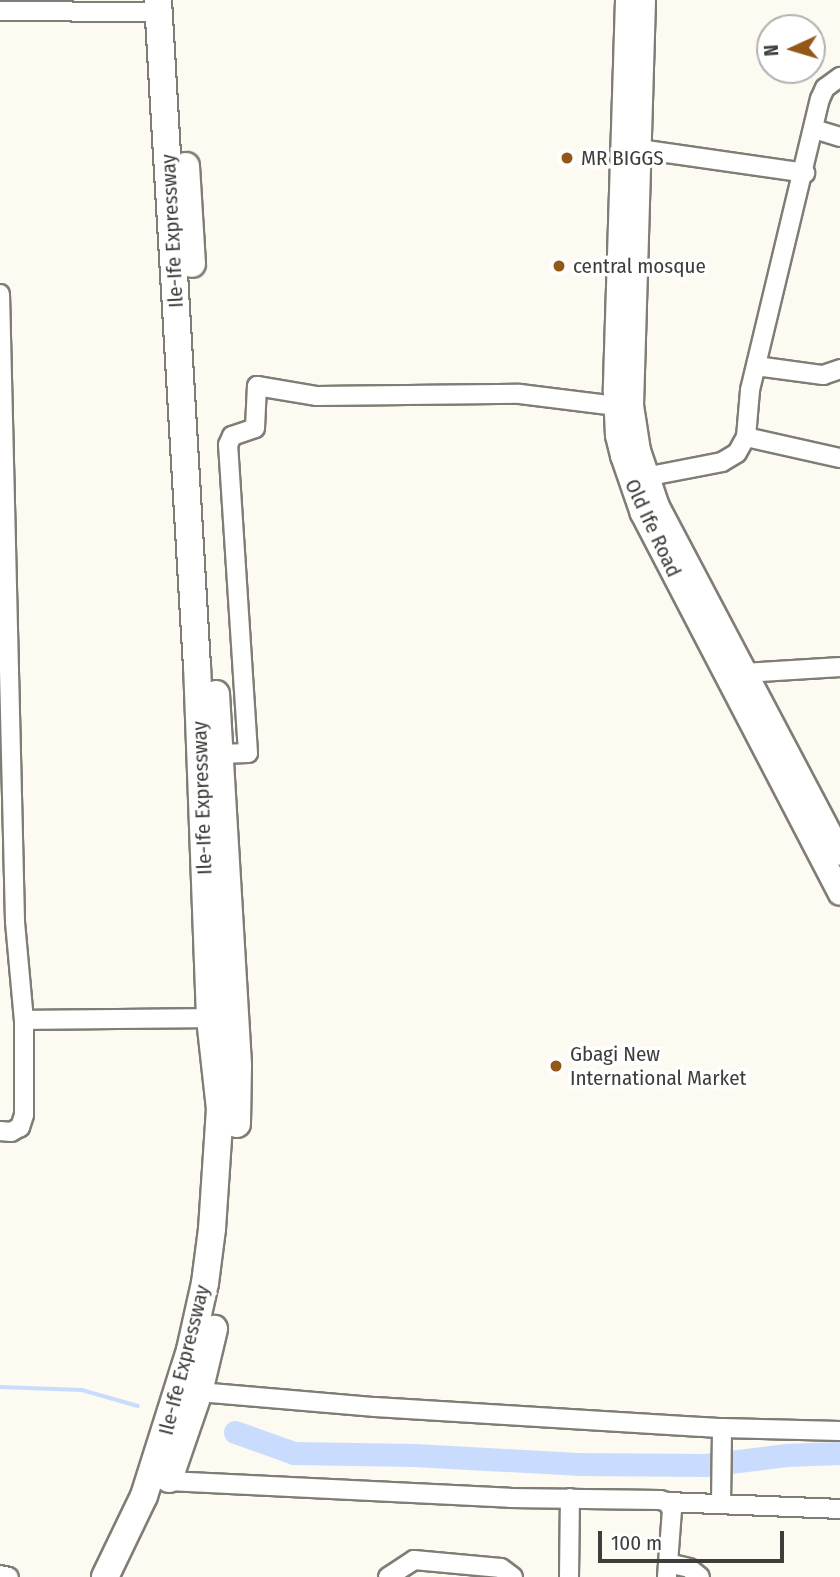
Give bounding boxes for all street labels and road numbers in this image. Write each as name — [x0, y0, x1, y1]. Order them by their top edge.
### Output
street label: Ile-Ife Expressway — [155, 154, 189, 308]
street label: Old Ife Road — [619, 475, 687, 581]
street label: Ile-Ife Expressway — [187, 721, 217, 875]
street label: Ile-Ife Expressway — [153, 1282, 215, 1438]

